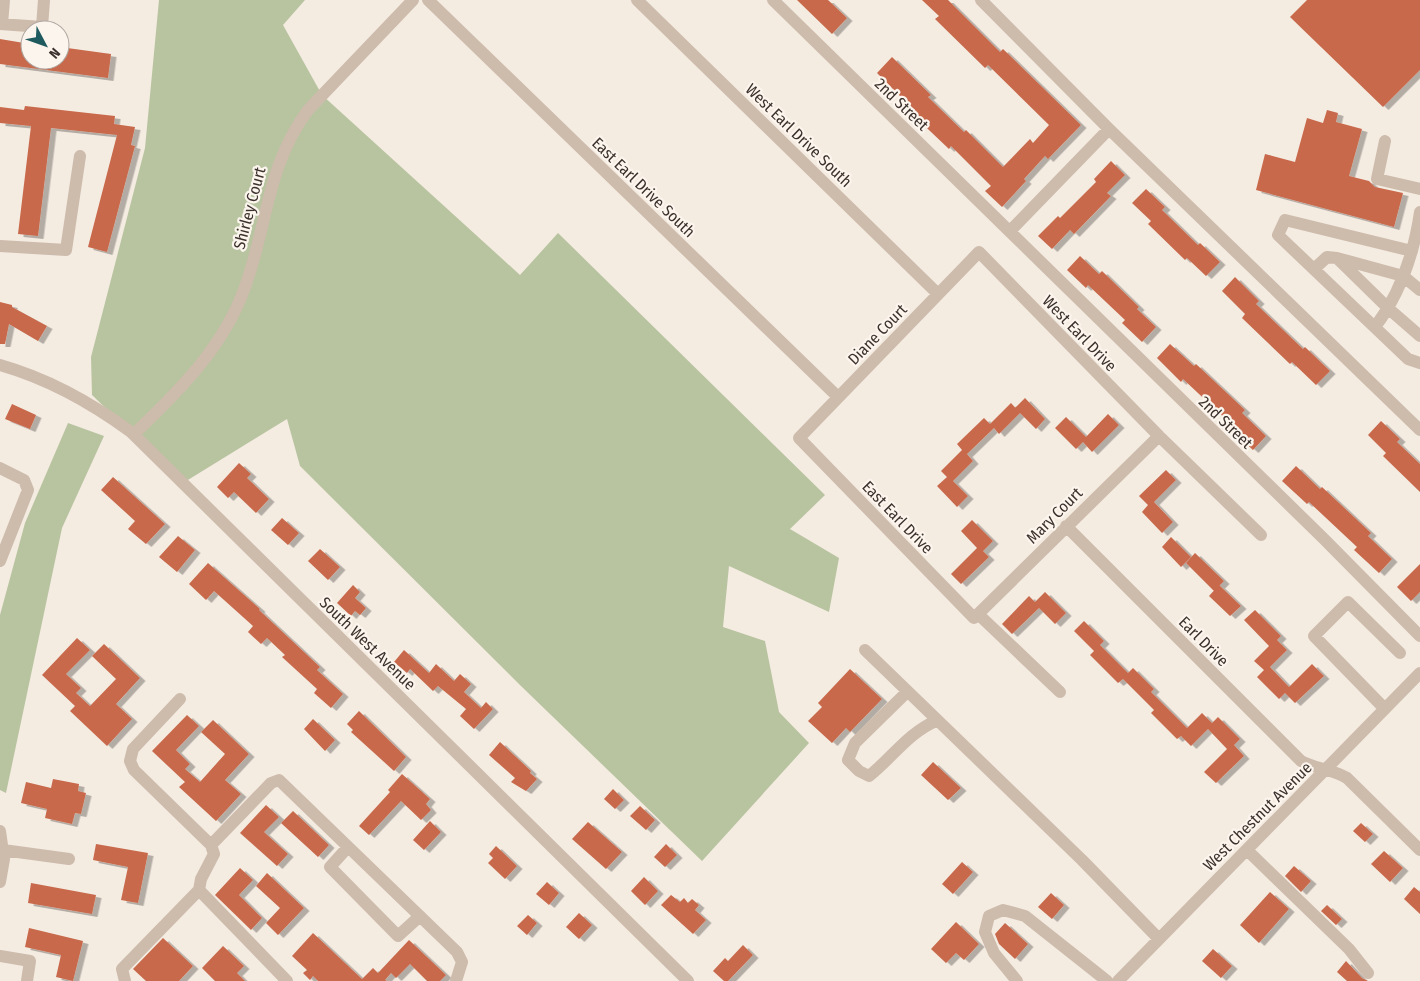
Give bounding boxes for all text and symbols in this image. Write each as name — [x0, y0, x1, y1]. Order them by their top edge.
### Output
north arrow — [20, 20, 70, 70]
text: N — [45, 44, 64, 62]
street label: 2nd Street — [871, 74, 933, 135]
street label: West Earl Drive South — [742, 80, 856, 191]
street label: East Earl Drive South — [588, 133, 699, 241]
street label: Shirley Court — [229, 164, 270, 251]
street label: West Earl Drive — [1039, 291, 1121, 375]
street label: Diane Court — [844, 300, 911, 369]
street label: 2nd Street — [1195, 392, 1257, 453]
street label: East Earl Drive — [858, 477, 937, 558]
street label: Mary Court — [1022, 483, 1087, 547]
street label: South West Avenue — [316, 593, 420, 694]
street label: Earl Drive — [1175, 613, 1233, 670]
street label: West Chestnut Avenue — [1199, 758, 1316, 875]

